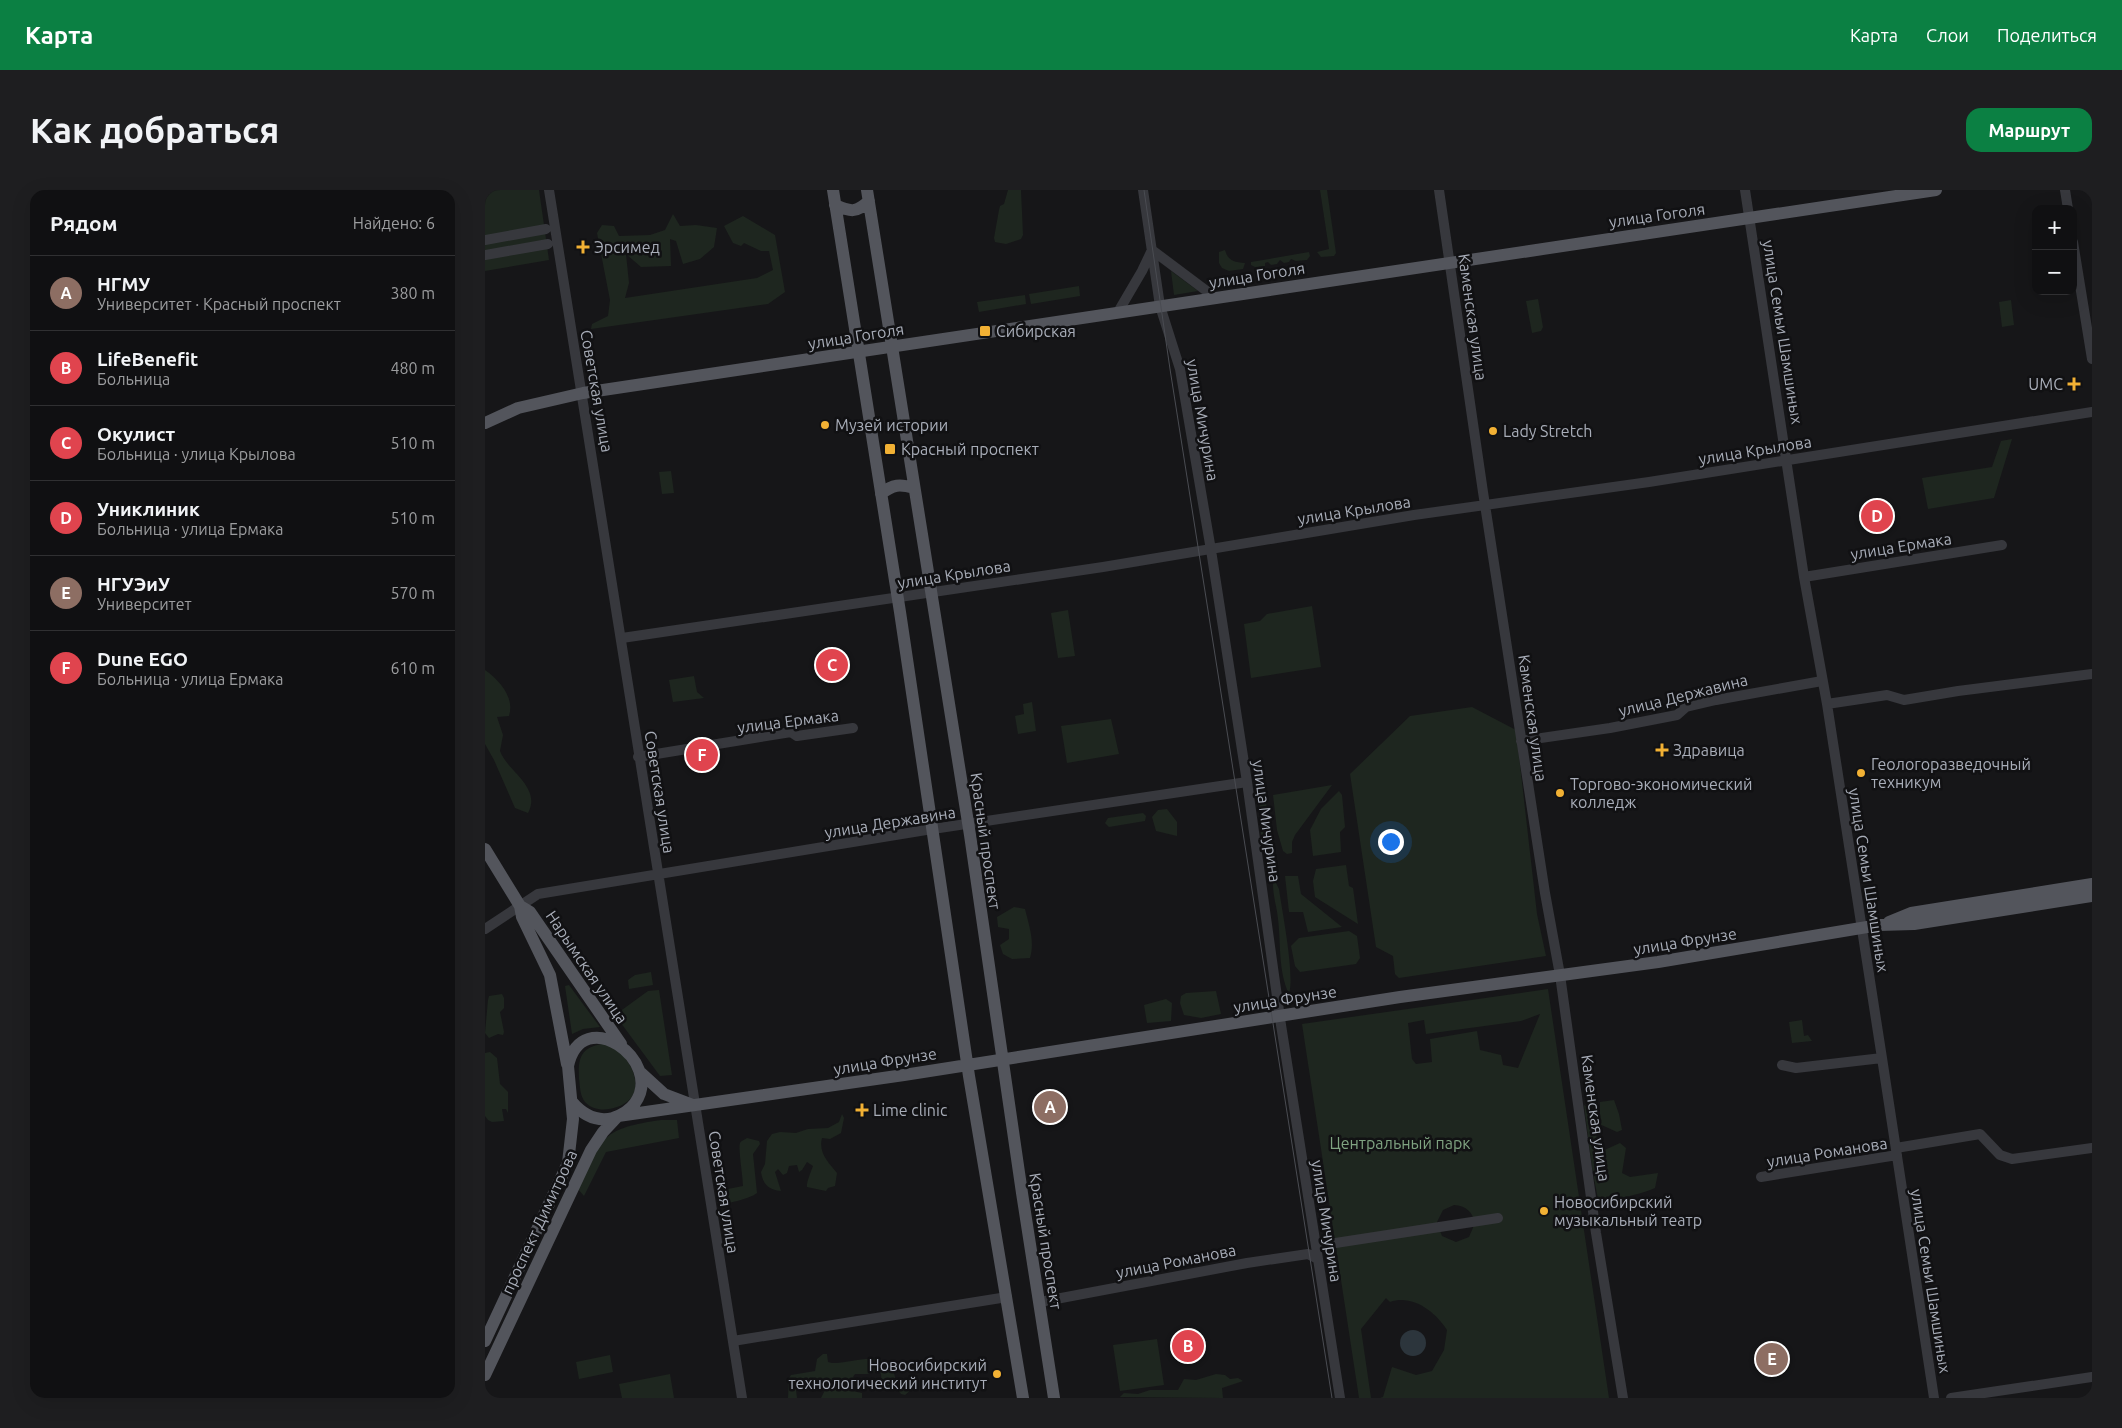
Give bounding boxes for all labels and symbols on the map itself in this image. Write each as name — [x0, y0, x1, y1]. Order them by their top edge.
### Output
street label: улица Гоголя — [1608, 199, 1706, 231]
place label: Эрсимед — [594, 238, 660, 256]
street label: улица Семьи Шамшиных — [1760, 239, 1806, 425]
marker: Эрсимед — [576, 240, 590, 254]
street label: Каменская улица — [1455, 253, 1491, 381]
street label: улица Гоголя — [1208, 259, 1306, 291]
street label: улица Гоголя — [807, 320, 905, 352]
place label: Сибирская — [996, 322, 1076, 340]
marker: Сибирская — [978, 324, 992, 338]
street label: Советская улица — [577, 328, 617, 454]
street label: улица Мичурина — [1183, 358, 1223, 482]
place label: UMC — [2028, 375, 2063, 393]
marker: UMC — [2067, 377, 2081, 391]
place label: Музей истории — [835, 416, 948, 434]
marker: Музей истории — [819, 419, 831, 431]
place label: Lady Stretch — [1503, 422, 1593, 440]
marker: Lady Stretch — [1487, 425, 1499, 437]
street label: улица Крылова — [1697, 432, 1813, 468]
place label: Красный проспект — [901, 440, 1039, 458]
marker: Красный проспект — [883, 442, 897, 456]
street label: улица Крылова — [1296, 492, 1412, 528]
pin: D — [1861, 497, 1893, 535]
street label: улица Ермака — [1849, 529, 1953, 563]
street label: улица Крылова — [896, 556, 1012, 592]
pin: C — [816, 646, 848, 684]
street label: Каменская улица — [1515, 654, 1551, 782]
street label: улица Державина — [1617, 670, 1749, 720]
street label: улица Ермака — [736, 706, 840, 736]
street label: Советская улица — [641, 729, 679, 855]
pin: F — [686, 736, 718, 774]
place label: Здравица — [1673, 741, 1745, 759]
marker: Здравица — [1655, 743, 1669, 757]
place label: Геологоразведочный техникум — [1871, 755, 2031, 791]
street label: улица Мичурина — [1250, 759, 1284, 883]
marker: Геологоразведочный техникум — [1855, 767, 1867, 779]
street label: Красный проспект — [967, 771, 1005, 911]
place label: Торгово-экономический колледж — [1570, 775, 1752, 811]
marker: Торгово-экономический колледж — [1554, 787, 1566, 799]
street label: улица Семьи Шамшиных — [1846, 787, 1892, 973]
street label: улица Державина — [823, 803, 957, 841]
your location — [1378, 829, 1404, 855]
street label: Нарымская улица — [543, 907, 631, 1027]
street label: улица Фрунзе — [1632, 924, 1738, 958]
street label: улица Фрунзе — [1232, 982, 1338, 1016]
street label: улица Фрунзе — [832, 1044, 938, 1078]
street label: Каменская улица — [1578, 1054, 1614, 1182]
pin: A — [1034, 1088, 1066, 1126]
place label: Lime clinic — [873, 1101, 948, 1119]
marker: Lime clinic — [855, 1103, 869, 1117]
street label: Советская улица — [705, 1129, 743, 1255]
park label: Центральный парк — [1329, 1134, 1471, 1152]
street label: улица Романова — [1765, 1134, 1889, 1170]
street label: проспект Димитрова — [498, 1147, 580, 1297]
street label: улица Мичурина — [1308, 1159, 1346, 1283]
street label: Красный проспект — [1026, 1171, 1066, 1311]
street label: улица Семьи Шамшиных — [1908, 1188, 1954, 1374]
place label: Новосибирский музыкальный театр — [1554, 1193, 1702, 1229]
marker: Новосибирский музыкальный театр — [1538, 1205, 1550, 1217]
street label: улица Романова — [1114, 1241, 1238, 1281]
pin: B — [1172, 1327, 1204, 1365]
pin: E — [1756, 1340, 1788, 1378]
place label: Новосибирский технологический институт — [789, 1356, 987, 1392]
marker: Новосибирский технологический институт — [991, 1368, 1003, 1380]

